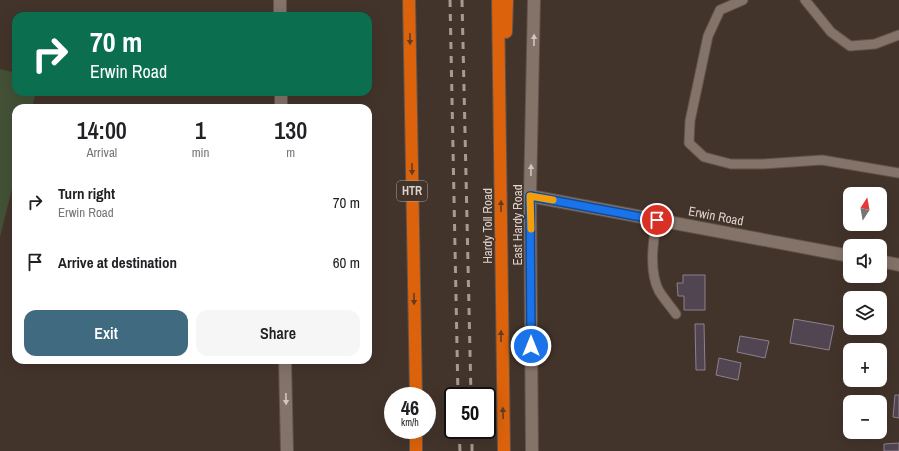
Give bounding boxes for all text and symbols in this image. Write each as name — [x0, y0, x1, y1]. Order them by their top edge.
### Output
text: 70 m — [90, 23, 142, 61]
icon: right — [24, 28, 76, 80]
one-way arrow — [407, 33, 413, 46]
one-way arrow — [530, 34, 537, 46]
text: Erwin Road — [90, 59, 167, 84]
text: 14:00 — [77, 114, 127, 146]
text: 1 — [195, 114, 206, 146]
text: 130 — [274, 114, 307, 146]
text: Arrival — [86, 144, 117, 161]
text: min — [192, 144, 209, 161]
text: m — [286, 144, 295, 161]
one-way arrow — [409, 163, 415, 176]
one-way arrow — [528, 163, 534, 176]
road number: HTR — [397, 181, 427, 201]
text: Turn right — [58, 183, 115, 204]
street label: East Hardy Road — [509, 184, 526, 266]
north arrow — [843, 187, 887, 231]
map controls — [843, 187, 887, 439]
street label: Hardy Toll Road — [479, 188, 496, 264]
icon: right — [24, 191, 46, 213]
text: 70 m — [333, 192, 360, 213]
one-way arrow — [498, 199, 504, 212]
street label: Erwin Road — [687, 202, 745, 230]
pin — [640, 203, 674, 237]
text: Erwin Road — [58, 204, 114, 221]
icon: arrive — [646, 209, 668, 231]
button: sound — [843, 239, 887, 283]
icon: arrive — [24, 251, 46, 273]
text: Arrive at destination — [58, 252, 177, 273]
text: 60 m — [333, 252, 360, 273]
button: layers — [843, 291, 887, 335]
one-way arrow — [411, 293, 417, 306]
button: Exit — [24, 310, 188, 356]
button: Share — [196, 310, 360, 356]
position arrow — [510, 325, 552, 367]
one-way arrow — [498, 329, 504, 342]
button: + — [843, 343, 887, 387]
speed limit sign: 50 — [444, 387, 496, 439]
one-way arrow — [283, 393, 289, 406]
text: 46 — [401, 394, 419, 421]
button: − — [843, 395, 887, 439]
one-way arrow — [499, 407, 506, 419]
text: km/h — [401, 416, 419, 429]

